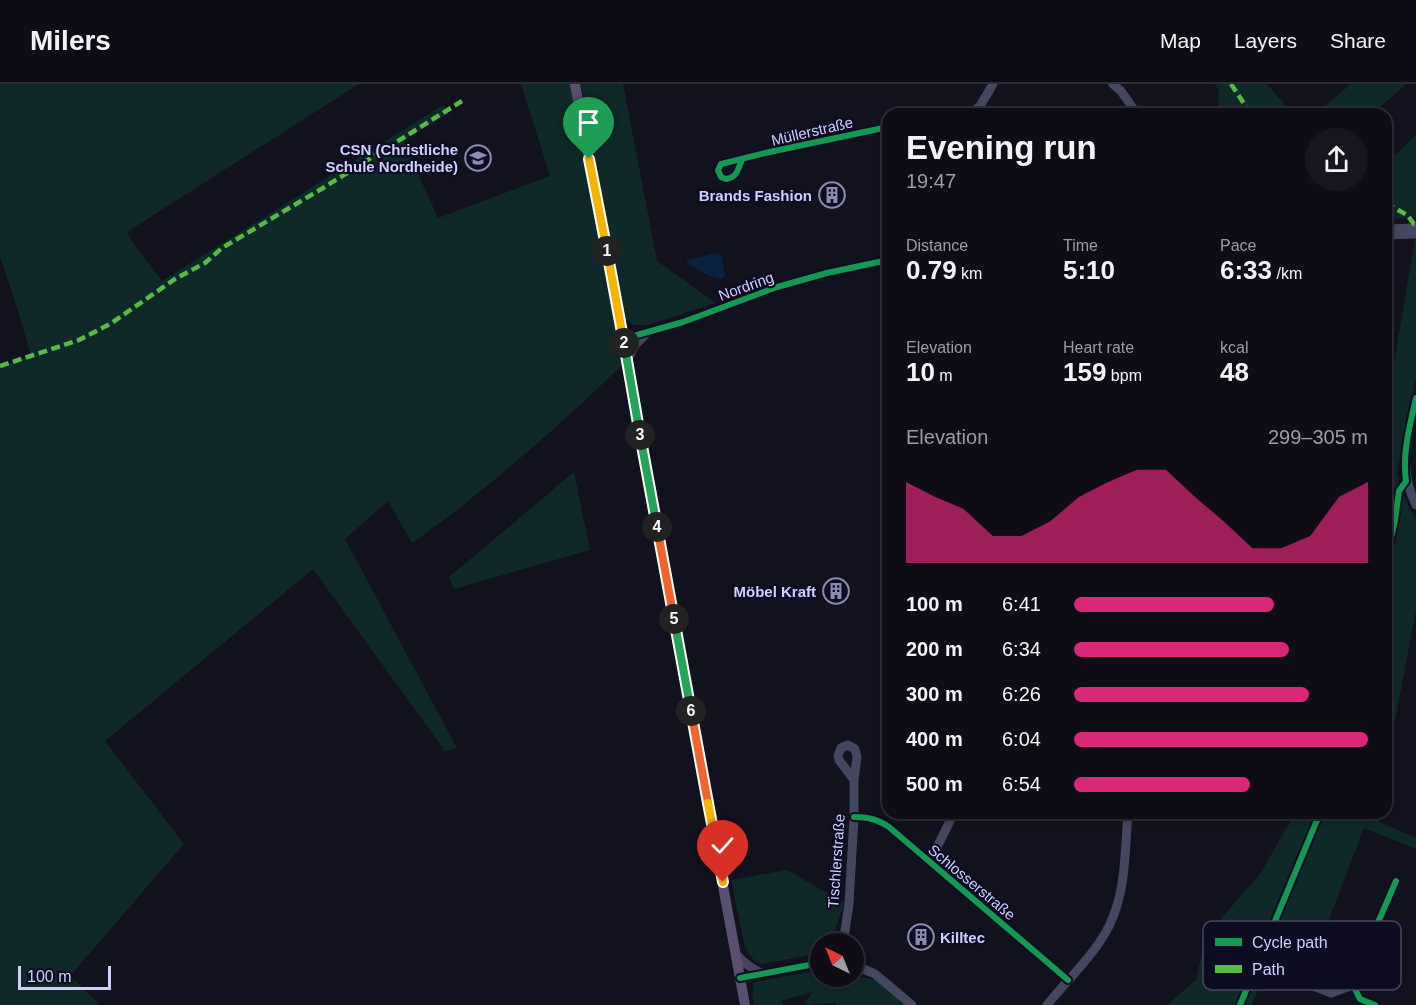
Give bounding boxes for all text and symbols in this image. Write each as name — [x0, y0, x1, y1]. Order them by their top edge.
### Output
text: Milers — [30, 25, 111, 56]
text: Map — [1160, 29, 1201, 52]
text: Layers — [1234, 29, 1297, 52]
text: Share — [1330, 29, 1386, 52]
pin — [563, 97, 614, 159]
icon: arrive — [572, 106, 605, 139]
street label: Müllerstraße — [769, 113, 855, 149]
button: share — [1305, 128, 1368, 191]
text: Evening run — [906, 129, 1097, 166]
place label: CSN (Christliche Schule Nordheide) — [325, 141, 458, 175]
school or university icon: CSN (Christliche Schule Nordheide) — [463, 143, 493, 173]
text: 19:47 — [906, 170, 956, 192]
building icon: Brands Fashion — [817, 180, 847, 210]
place label: Brands Fashion — [699, 187, 812, 204]
pin: 1 — [592, 236, 622, 266]
text: Distance — [906, 237, 968, 254]
text: Time — [1063, 237, 1098, 254]
text: Pace — [1220, 237, 1256, 254]
text: 1 — [603, 242, 611, 259]
text: 0.79 — [906, 255, 957, 285]
text: 5:10 — [1063, 255, 1115, 285]
text: 6:33 — [1220, 255, 1272, 285]
text: km — [957, 265, 982, 282]
text: /km — [1272, 265, 1302, 282]
street label: Nordring — [716, 268, 776, 304]
pin: 2 — [609, 328, 639, 358]
text: 2 — [620, 334, 628, 351]
text: Elevation — [906, 339, 972, 356]
text: Heart rate — [1063, 339, 1134, 356]
text: kcal — [1220, 339, 1248, 356]
text: 10 — [906, 357, 935, 387]
text: 159 — [1063, 357, 1106, 387]
text: 48 — [1220, 357, 1249, 387]
text: m — [935, 367, 953, 384]
text: bpm — [1106, 367, 1142, 384]
pin: 3 — [625, 420, 655, 450]
text: 3 — [636, 426, 644, 443]
text: Elevation — [906, 426, 988, 448]
text: 299–305 m — [1268, 426, 1368, 448]
pin: 4 — [642, 512, 672, 542]
text: 4 — [653, 518, 661, 535]
building icon: Möbel Kraft — [821, 576, 851, 606]
place label: Möbel Kraft — [734, 583, 816, 600]
text: 100 m — [906, 593, 963, 615]
text: 6:41 — [1002, 593, 1041, 615]
pin: 5 — [659, 604, 689, 634]
text: 5 — [670, 610, 678, 627]
text: 200 m — [906, 638, 963, 660]
text: 6:34 — [1002, 638, 1041, 660]
text: 300 m — [906, 683, 963, 705]
text: 6:26 — [1002, 683, 1041, 705]
pin: 6 — [676, 696, 706, 726]
text: 6 — [687, 702, 695, 719]
text: 400 m — [906, 728, 963, 750]
text: 6:04 — [1002, 728, 1041, 750]
text: 500 m — [906, 773, 963, 795]
text: 6:54 — [1002, 773, 1041, 795]
street label: Tischlerstraße — [824, 813, 848, 909]
pin — [697, 820, 748, 882]
icon: check — [706, 829, 739, 862]
street label: Schlosserstraße — [925, 841, 1019, 923]
legend — [1203, 921, 1401, 990]
building icon: Killtec — [906, 922, 936, 952]
place label: Killtec — [940, 929, 985, 946]
north arrow — [810, 933, 864, 987]
map controls — [810, 933, 864, 987]
text: Cycle path — [1252, 934, 1328, 951]
text: Path — [1252, 961, 1285, 978]
scale bar — [18, 963, 111, 990]
text: 100 m — [27, 968, 71, 985]

